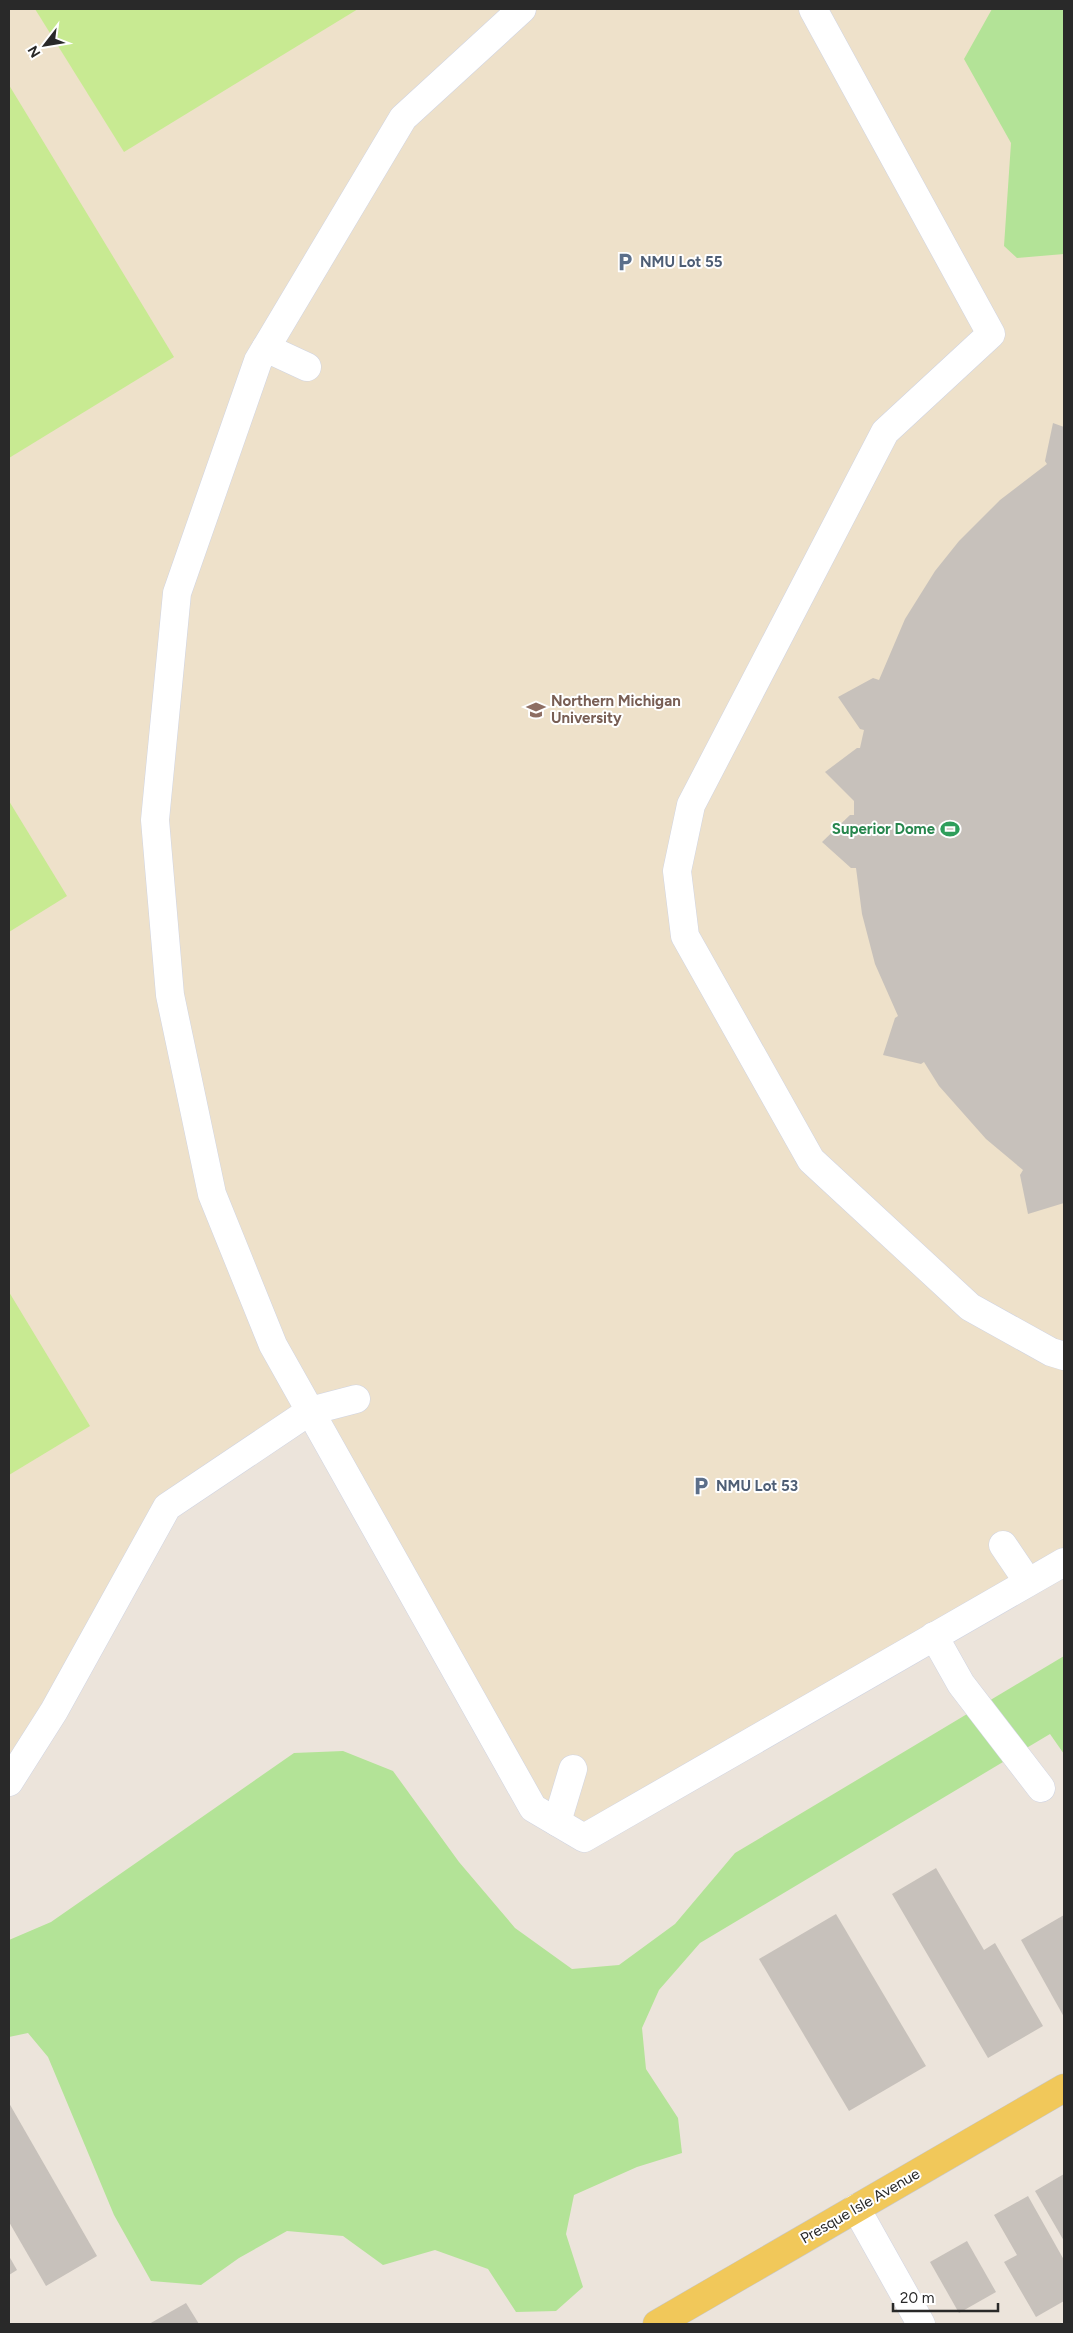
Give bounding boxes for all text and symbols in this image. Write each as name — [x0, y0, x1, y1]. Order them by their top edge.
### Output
north arrow — [20, 20, 70, 70]
text: N — [24, 42, 44, 60]
parking icon: NMU Lot 55 — [614, 251, 636, 273]
place label: NMU Lot 55 — [640, 253, 723, 271]
place label: Northern Michigan University — [551, 692, 681, 727]
school or university icon: Northern Michigan University — [525, 699, 547, 721]
sports icon: Superior Dome — [939, 818, 961, 840]
place label: Superior Dome — [832, 820, 936, 838]
parking icon: NMU Lot 53 — [690, 1475, 712, 1497]
place label: NMU Lot 53 — [716, 1477, 798, 1495]
street label: Presque Isle Avenue — [797, 2165, 923, 2247]
scale bar — [893, 2280, 998, 2312]
text: 20 m — [900, 2289, 934, 2307]

